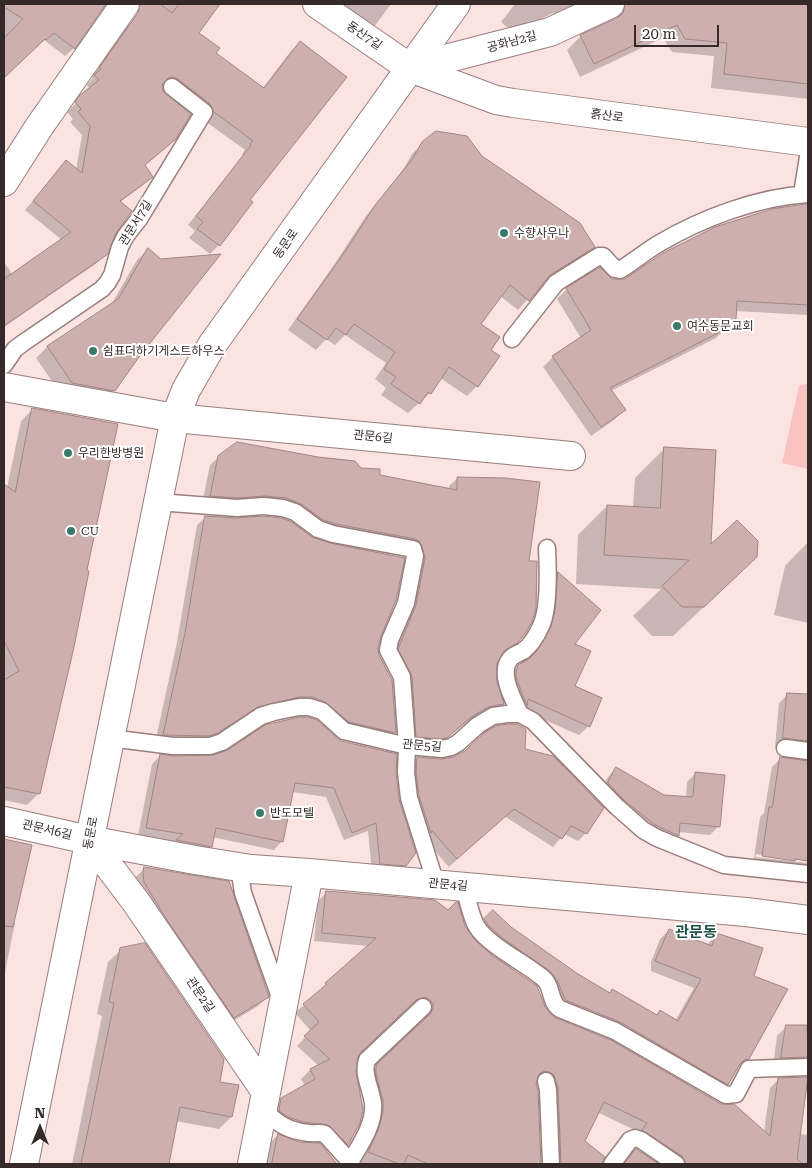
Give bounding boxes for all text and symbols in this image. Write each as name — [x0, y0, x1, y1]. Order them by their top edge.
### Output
scale bar — [637, 15, 722, 47]
street label: 동산7길 — [344, 19, 384, 53]
text: 20 m — [642, 25, 676, 43]
street label: 공화남2길 — [486, 28, 538, 56]
street label: 흙산로 — [590, 107, 624, 125]
street label: 관문서7길 — [116, 198, 156, 248]
street label: 동문로 — [271, 226, 301, 262]
place label: 수향사우나 — [514, 226, 569, 240]
marker: 수향사우나 — [498, 227, 510, 239]
place label: 여수동문교회 — [687, 319, 753, 333]
marker: 여수동문교회 — [671, 320, 683, 332]
place label: 쉼표더하기게스트하우스 — [103, 344, 224, 358]
marker: 쉼표더하기게스트하우스 — [87, 345, 99, 357]
street label: 관문6길 — [352, 428, 394, 446]
place label: 우리한방병원 — [78, 446, 144, 460]
marker: 우리한방병원 — [62, 447, 74, 459]
place label: CU — [81, 524, 99, 538]
marker: CU — [65, 525, 77, 537]
street label: 관문5길 — [402, 737, 442, 755]
place label: 반도모텔 — [270, 806, 314, 820]
marker: 반도모텔 — [254, 807, 266, 819]
street label: 동문로 — [81, 815, 101, 851]
street label: 관문서6길 — [21, 817, 73, 843]
street label: 관문4길 — [428, 876, 468, 894]
district label: 관문동 — [675, 924, 717, 942]
street label: 관문2길 — [183, 974, 217, 1016]
north arrow — [15, 1103, 65, 1153]
text: N — [35, 1105, 45, 1121]

